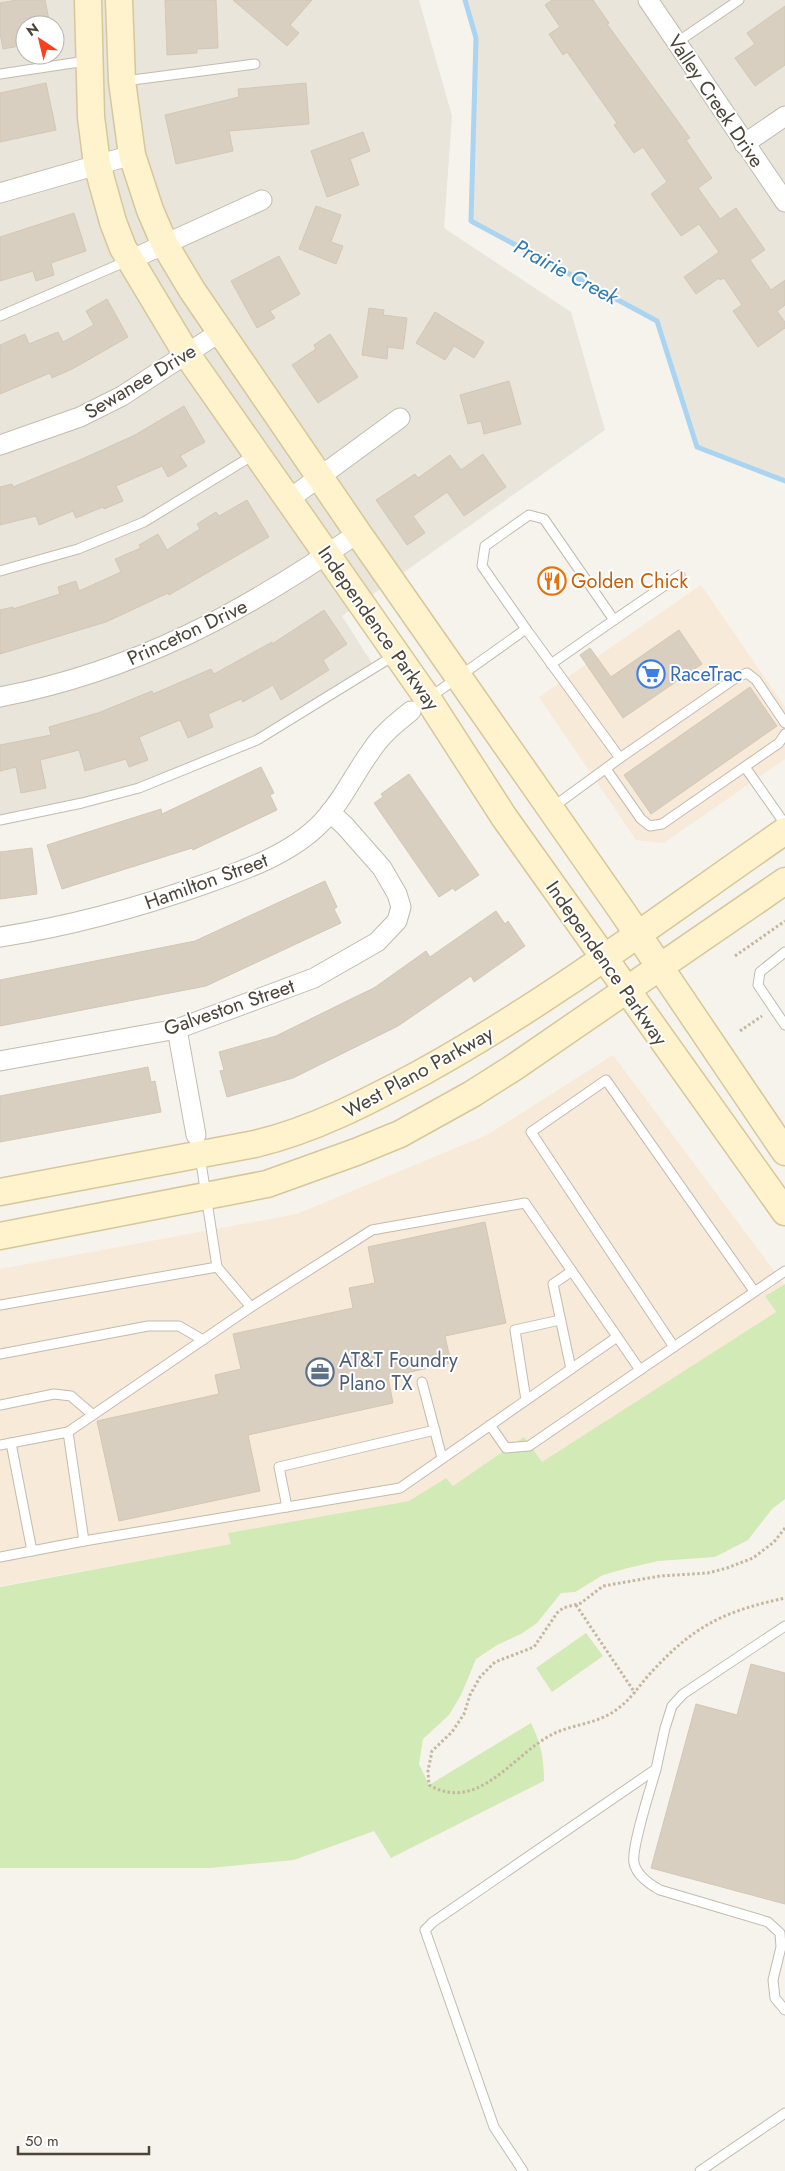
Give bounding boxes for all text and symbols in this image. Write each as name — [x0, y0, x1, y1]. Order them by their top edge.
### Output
north arrow — [15, 15, 65, 65]
text: N — [22, 18, 43, 41]
street label: Valley Creek Drive — [660, 29, 771, 174]
water label: Prairie Creek — [508, 232, 624, 313]
street label: Sewanee Drive — [79, 337, 202, 426]
street label: Independence Parkway — [311, 540, 447, 717]
restaurant icon: Golden Chick — [537, 566, 567, 596]
place label: Golden Chick — [571, 567, 688, 596]
street label: Princeton Drive — [122, 592, 252, 673]
supermarket icon: RaceTrac — [636, 659, 666, 689]
place label: RaceTrac — [670, 660, 742, 689]
street label: Hamilton Street — [140, 846, 272, 917]
street label: Independence Parkway — [539, 875, 675, 1052]
street label: Galveston Street — [160, 971, 299, 1043]
street label: West Plano Parkway — [338, 1019, 499, 1126]
place label: AT&T Foundry Plano TX — [339, 1346, 458, 1398]
office icon: AT&T Foundry Plano TX — [305, 1357, 335, 1387]
scale bar — [18, 2124, 149, 2156]
text: 50 m — [25, 2130, 59, 2152]

